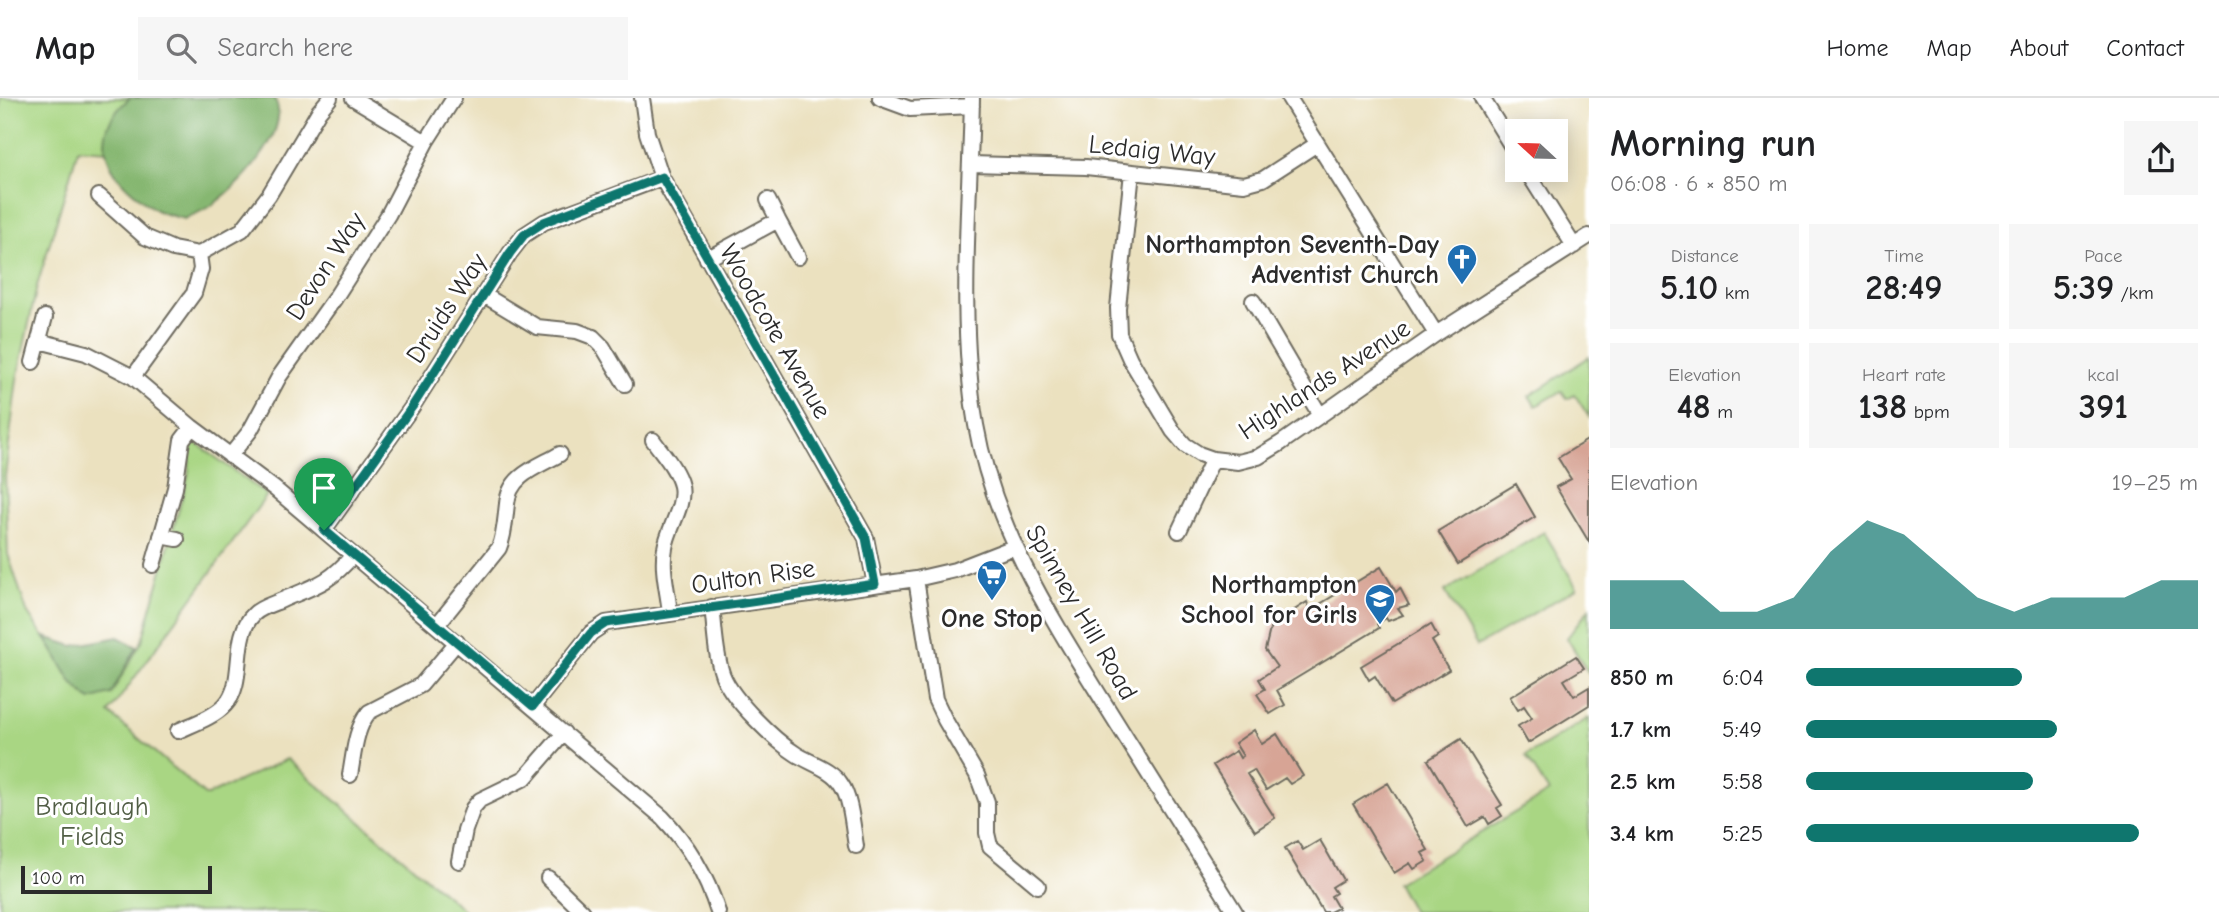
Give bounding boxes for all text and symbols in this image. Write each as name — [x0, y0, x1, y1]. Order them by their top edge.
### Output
search box — [138, 17, 628, 80]
text: Map — [35, 29, 96, 67]
icon: search — [162, 29, 200, 67]
text: Search here — [218, 33, 353, 63]
text: Home — [1827, 34, 1888, 62]
text: Map — [1926, 34, 1972, 62]
text: About — [2010, 34, 2068, 62]
text: Contact — [2106, 34, 2184, 62]
north arrow — [1505, 119, 1568, 182]
map controls — [1505, 119, 1568, 182]
button: share — [2124, 121, 2198, 195]
text: Morning run — [1610, 122, 1816, 166]
street label: Ledaig Way — [1087, 129, 1217, 173]
text: 06:08 · 6 × 850 m — [1610, 170, 1787, 197]
street label: Devon Way — [280, 207, 372, 326]
place label: Northampton Seventh-Day Adventist Church — [1145, 230, 1439, 290]
street label: Woodcote Avenue — [713, 239, 837, 424]
church icon: Northampton Seventh-Day Adventist Church — [1445, 242, 1479, 286]
text: Distance — [1671, 245, 1739, 267]
text: Time — [1884, 245, 1924, 267]
text: Pace — [2084, 245, 2122, 267]
street label: Druids Way — [400, 248, 494, 369]
text: 5.10 — [1660, 267, 1718, 308]
text: 28:49 — [1865, 267, 1943, 308]
text: 5:39 — [2053, 267, 2114, 308]
text: km — [1718, 282, 1750, 304]
text: /km — [2114, 282, 2154, 304]
street label: Highlands Avenue — [1233, 313, 1416, 446]
text: Elevation — [1668, 364, 1741, 386]
text: Heart rate — [1862, 364, 1946, 386]
text: kcal — [2087, 364, 2119, 386]
text: 48 — [1676, 386, 1711, 427]
text: 138 — [1858, 386, 1907, 427]
text: 391 — [2079, 386, 2128, 427]
text: m — [1711, 401, 1733, 423]
text: bpm — [1907, 401, 1950, 423]
pin — [294, 458, 354, 530]
icon: arrive — [305, 469, 343, 507]
text: Elevation — [1610, 469, 1698, 496]
text: 19–25 m — [2112, 469, 2198, 496]
street label: Spinney Hill Road — [1019, 520, 1143, 705]
street label: Oulton Rise — [689, 553, 817, 600]
supermarket icon: One Stop — [975, 558, 1009, 602]
place label: Northampton School for Girls — [1181, 570, 1357, 630]
school or university icon: Northampton School for Girls — [1363, 582, 1397, 626]
place label: One Stop — [941, 604, 1043, 634]
text: 850 m — [1610, 664, 1674, 691]
text: 6:04 — [1722, 664, 1764, 691]
text: 1.7 km — [1610, 716, 1671, 743]
text: 5:49 — [1722, 716, 1762, 743]
text: 2.5 km — [1610, 768, 1676, 795]
text: 5:58 — [1722, 768, 1763, 795]
park label: Bradlaugh Fields — [35, 792, 149, 852]
text: 3.4 km — [1610, 820, 1674, 847]
text: 5:25 — [1722, 820, 1763, 847]
scale bar — [21, 863, 212, 895]
text: 100 m — [32, 867, 85, 889]

